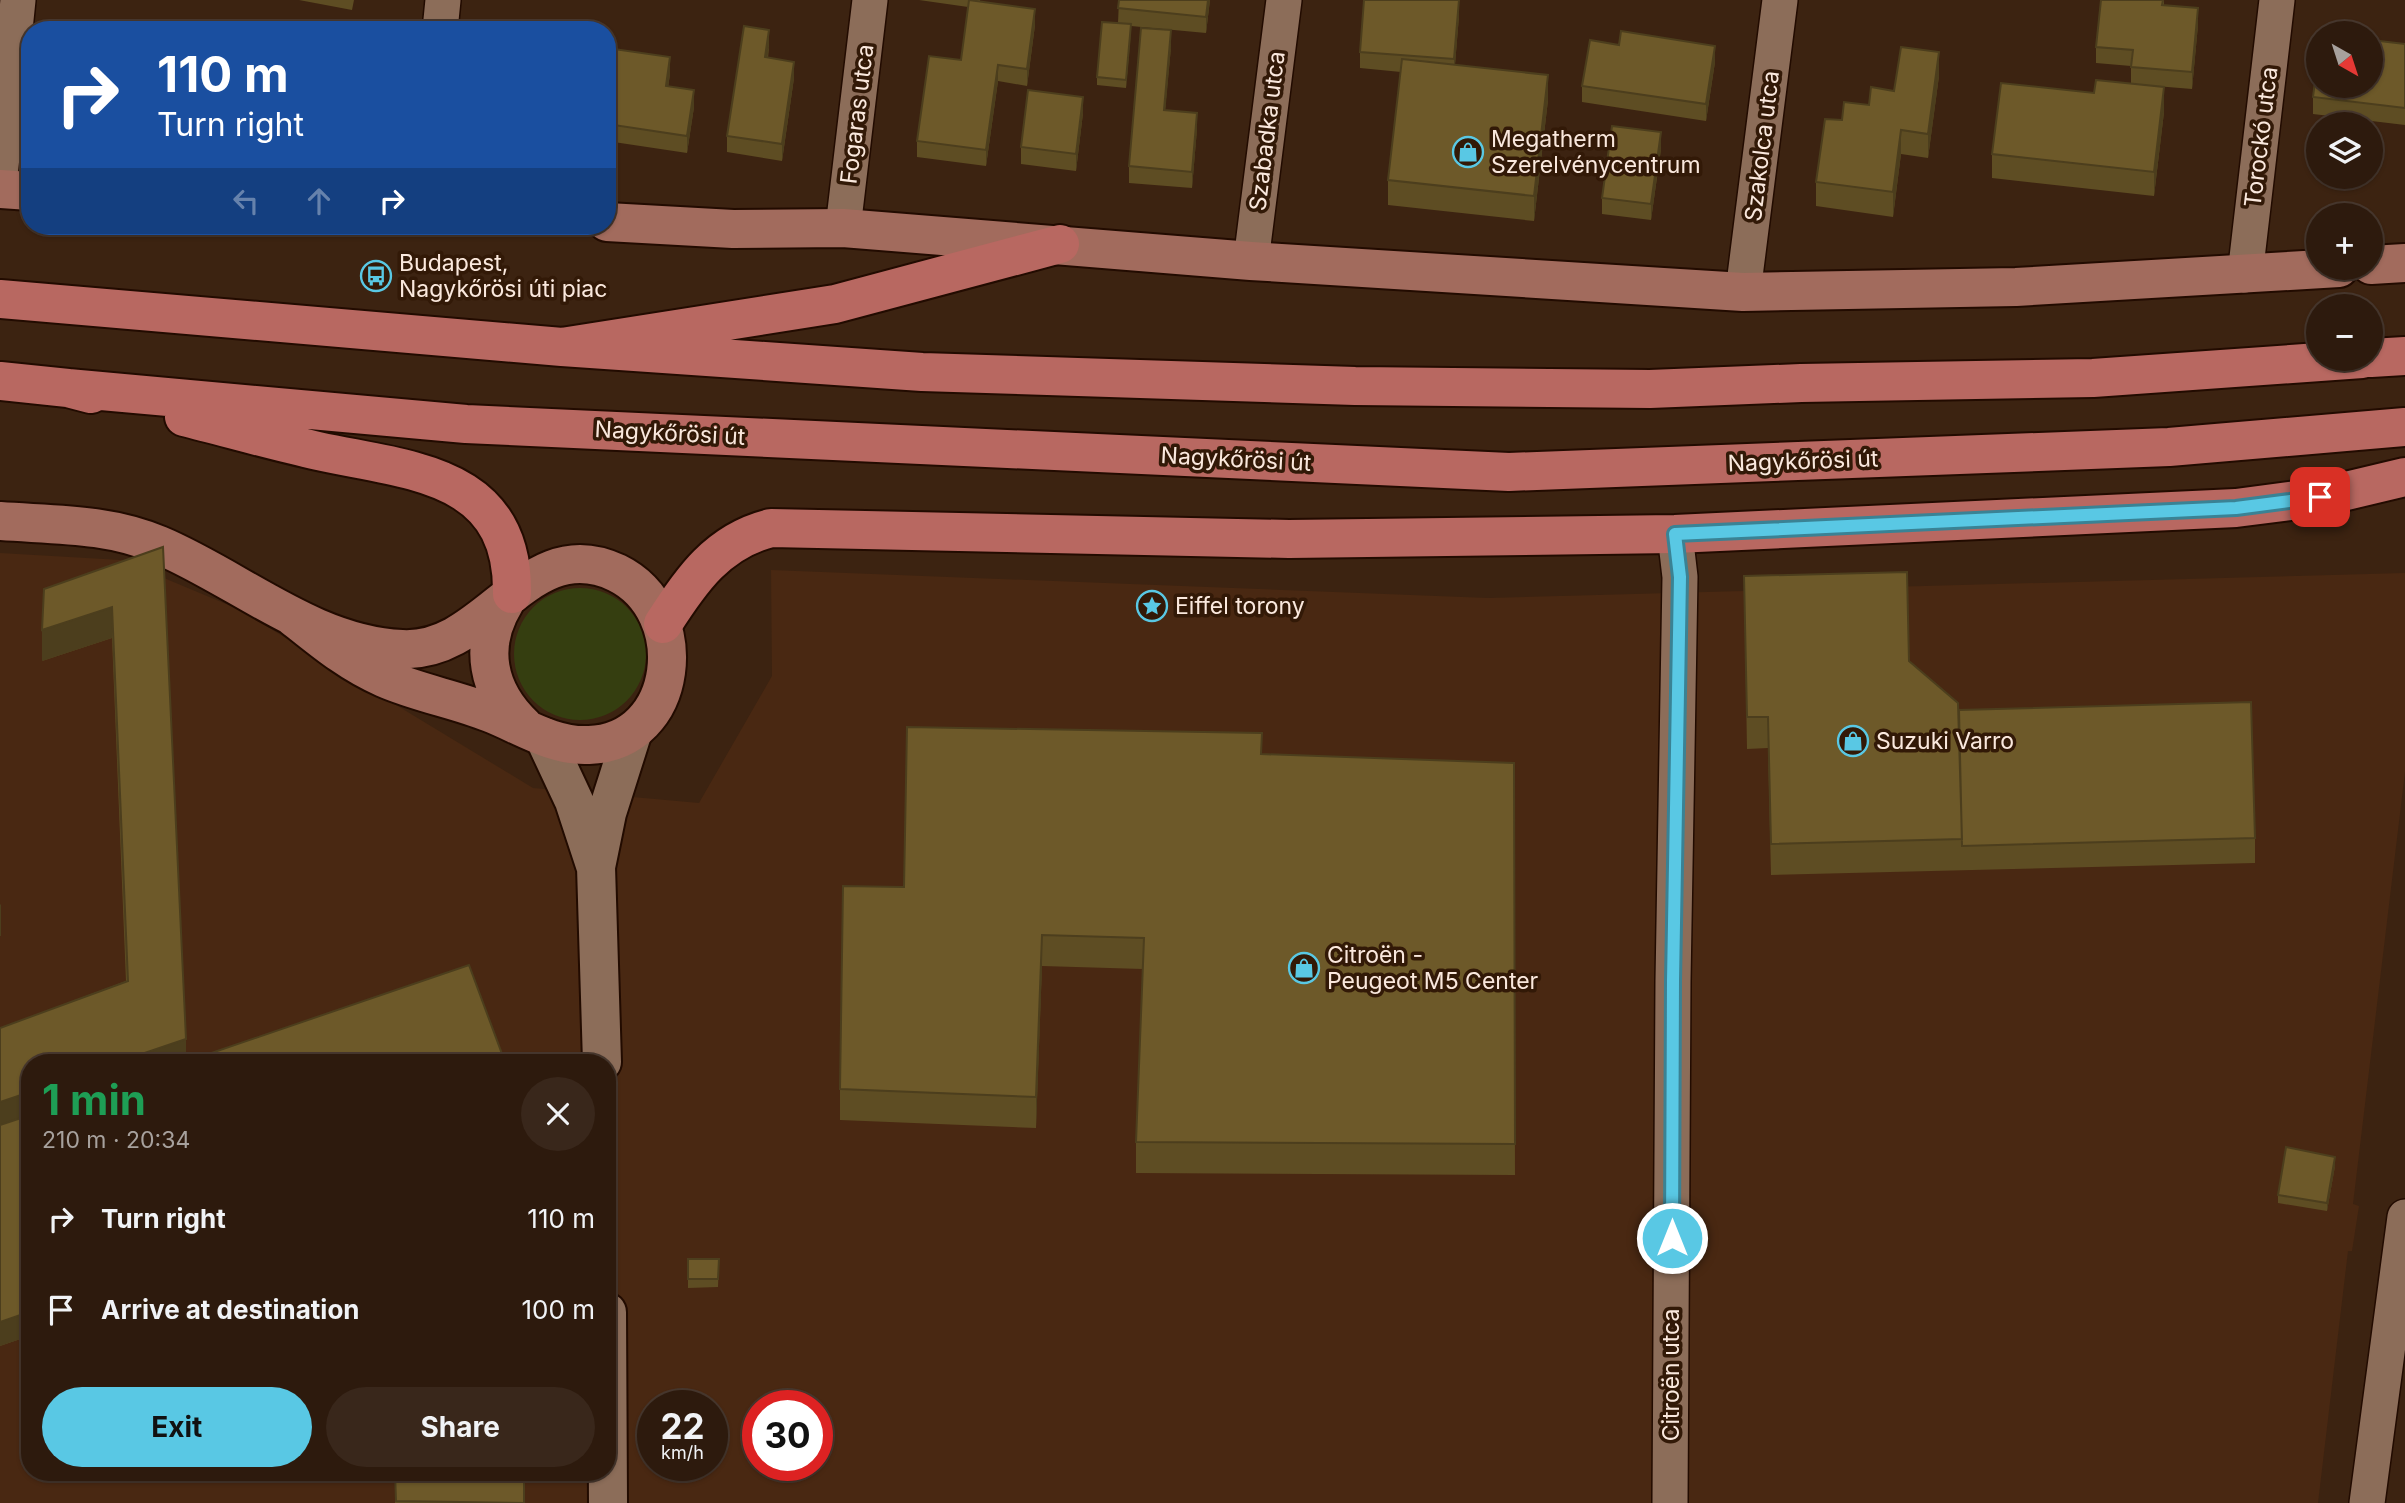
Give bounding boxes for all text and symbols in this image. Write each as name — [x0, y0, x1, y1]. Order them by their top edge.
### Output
north arrow — [2306, 21, 2384, 98]
map controls — [2306, 21, 2383, 371]
street label: Fogaras utca — [835, 42, 879, 186]
text: 110 m — [157, 45, 289, 104]
icon: right — [42, 49, 133, 140]
street label: Szabadka utca — [1243, 49, 1291, 213]
street label: Torockó utca — [2238, 65, 2284, 209]
street label: Szakolca utca — [1739, 69, 1785, 223]
text: Turn right — [157, 105, 304, 144]
button: layers — [2306, 112, 2383, 189]
place label: Megatherm Szerelvénycentrum — [1491, 125, 1701, 179]
shop icon: Megatherm Szerelvénycentrum — [1451, 135, 1485, 169]
icon: left — [227, 182, 265, 220]
icon: ahead — [300, 182, 338, 220]
icon: right — [373, 182, 411, 220]
button: + — [2306, 203, 2383, 280]
place label: Budapest, Nagykőrösi úti piac — [399, 249, 607, 303]
bus stop icon: Budapest, Nagykőrösi úti piac — [359, 259, 393, 293]
button: − — [2306, 294, 2383, 371]
street label: Nagykőrösi út — [594, 415, 746, 451]
street label: Nagykőrösi út — [1160, 441, 1312, 477]
street label: Nagykőrösi út — [1727, 444, 1879, 478]
pin — [2290, 467, 2350, 527]
icon: arrive — [2301, 478, 2339, 516]
place icon: Eiffel torony — [1135, 589, 1169, 623]
place label: Eiffel torony — [1175, 592, 1305, 620]
shop icon: Suzuki Varro — [1836, 724, 1870, 758]
place label: Suzuki Varro — [1876, 727, 2014, 755]
place label: Citroën - Peugeot M5 Center — [1327, 941, 1539, 995]
shop icon: Citroën - Peugeot M5 Center — [1287, 951, 1321, 985]
text: 1 min — [42, 1074, 146, 1125]
button: close — [521, 1077, 595, 1151]
text: 210 m · 20:34 — [42, 1126, 190, 1154]
icon: right — [42, 1200, 80, 1238]
position arrow — [1635, 1201, 1709, 1275]
text: Turn right — [101, 1203, 226, 1234]
text: 110 m — [527, 1203, 595, 1234]
icon: arrive — [42, 1291, 80, 1329]
text: Arrive at destination — [101, 1294, 360, 1325]
text: 100 m — [522, 1294, 595, 1325]
street label: Citroën utca — [1657, 1309, 1685, 1441]
button: Exit — [42, 1387, 312, 1467]
button: Share — [326, 1387, 595, 1467]
speed limit sign: 30 — [742, 1390, 833, 1481]
text: 22 — [660, 1405, 705, 1447]
text: km/h — [661, 1442, 704, 1463]

